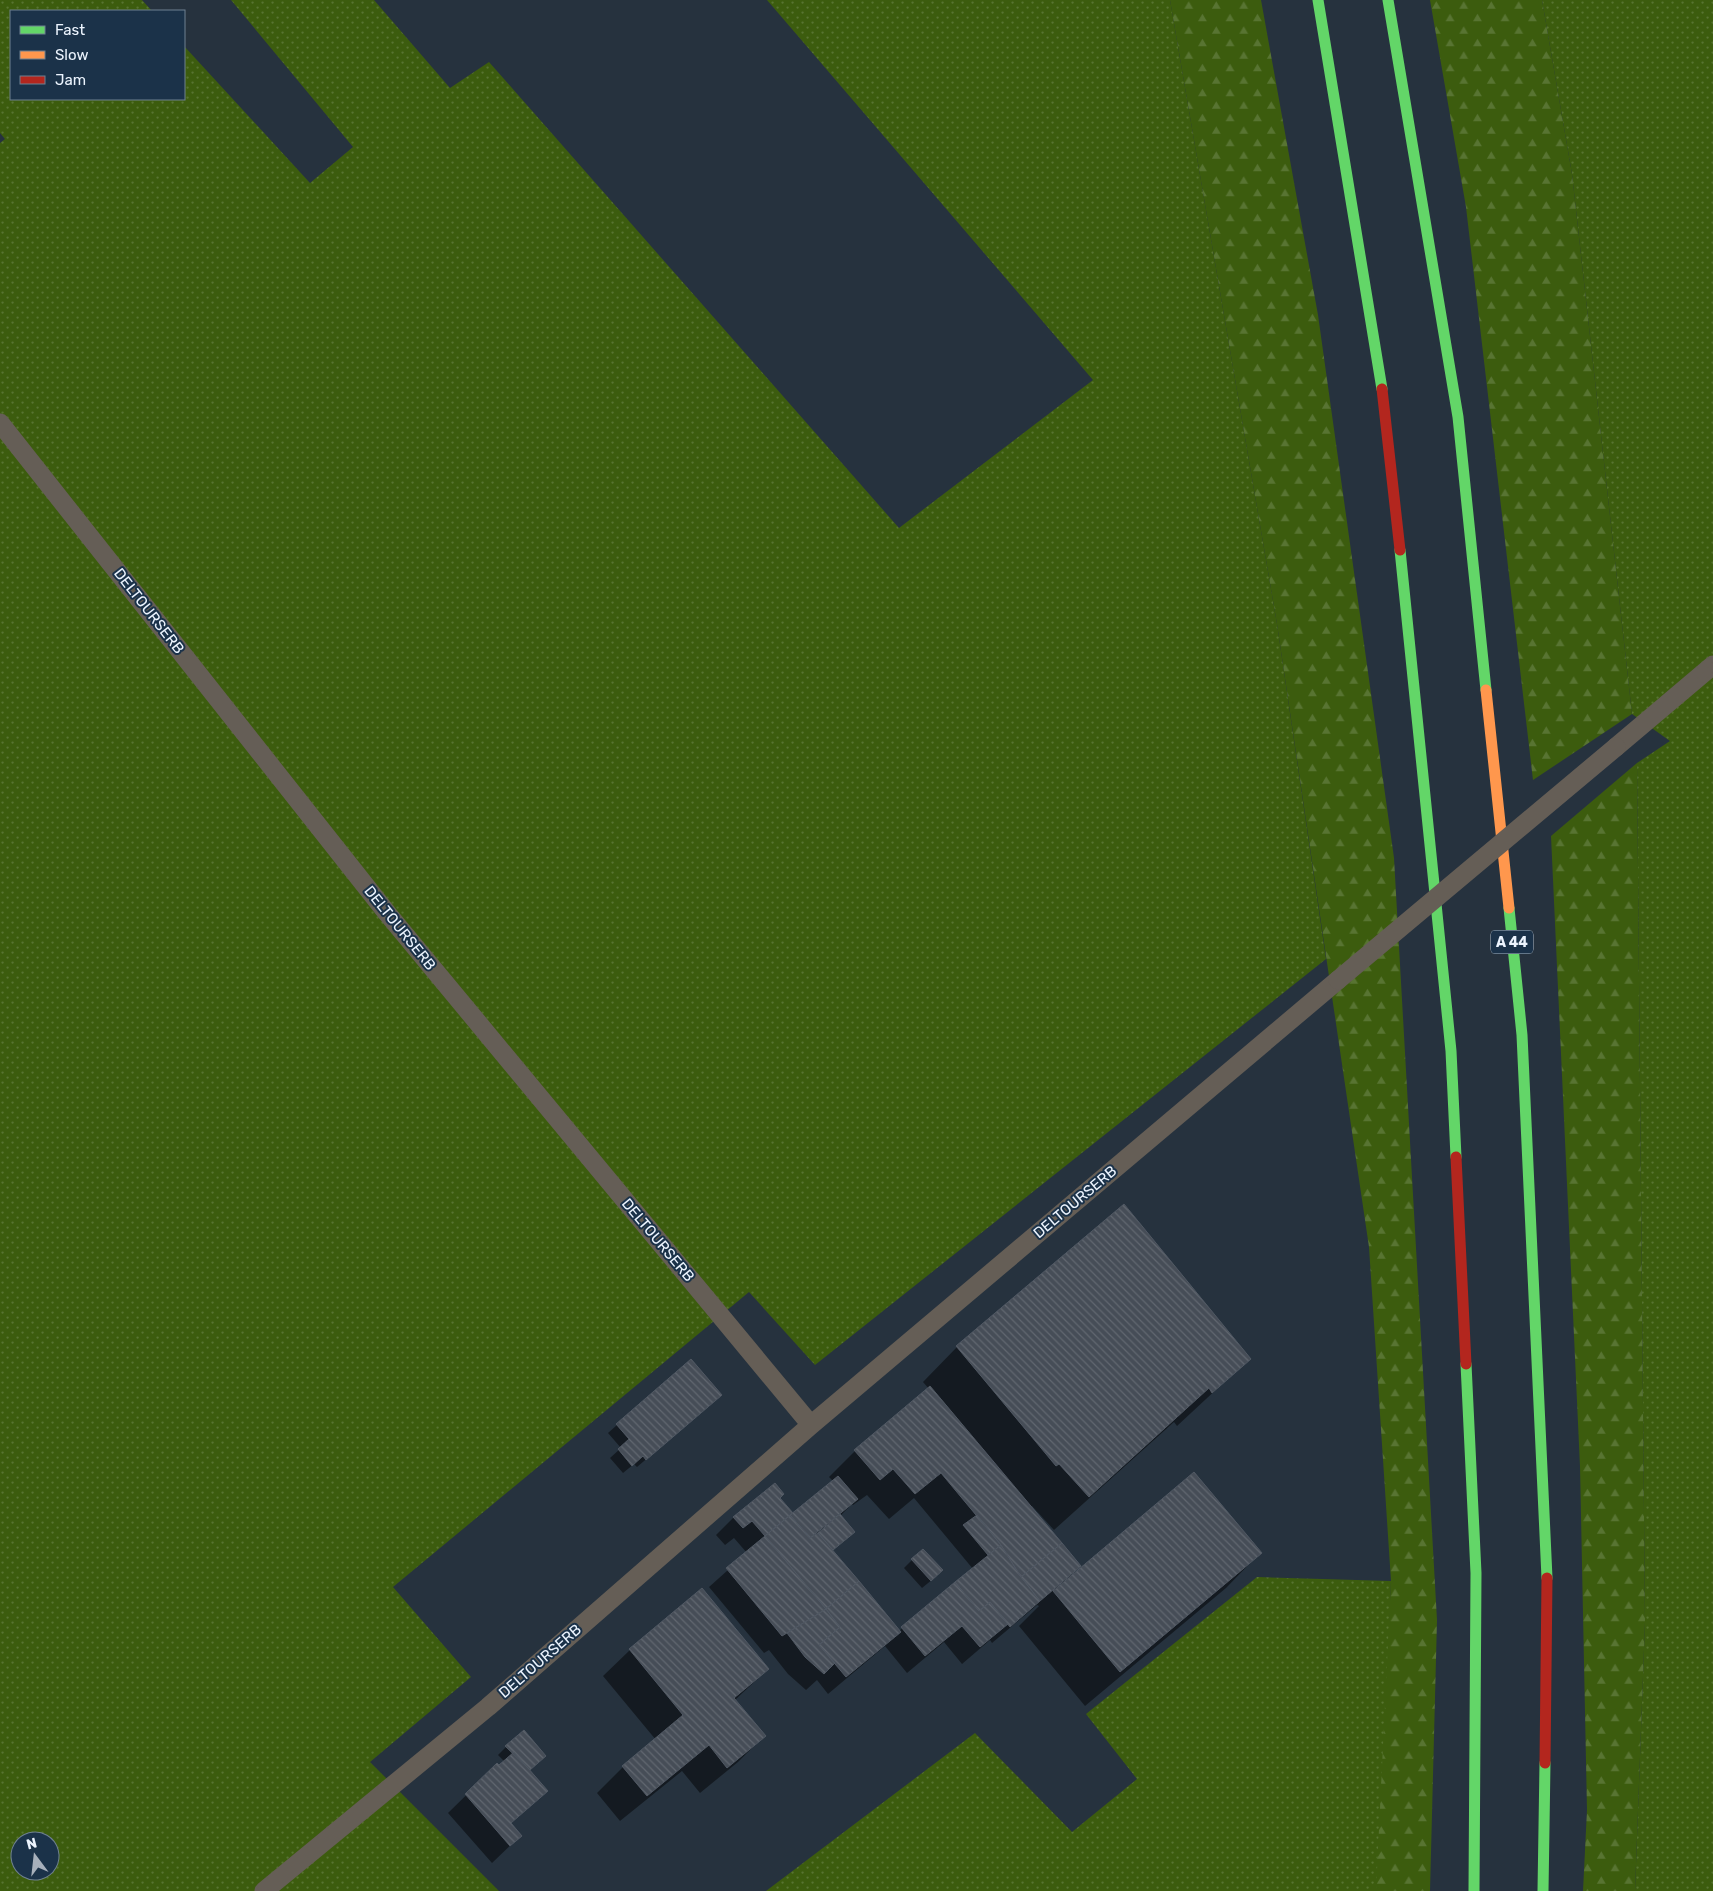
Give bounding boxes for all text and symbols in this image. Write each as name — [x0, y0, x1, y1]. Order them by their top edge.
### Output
legend — [10, 10, 185, 100]
text: Fast — [55, 21, 85, 39]
text: Slow — [55, 46, 88, 64]
text: Jam — [55, 71, 86, 89]
street label: DELTOURSERB — [110, 565, 188, 657]
street label: DELTOURSERB — [360, 882, 440, 974]
road number: A 44 — [1491, 930, 1533, 954]
street label: DELTOURSERB — [1030, 1162, 1120, 1242]
street label: DELTOURSERB — [618, 1195, 698, 1285]
street label: DELTOURSERB — [495, 1620, 585, 1702]
north arrow — [10, 1831, 60, 1881]
text: N — [25, 1834, 39, 1853]

